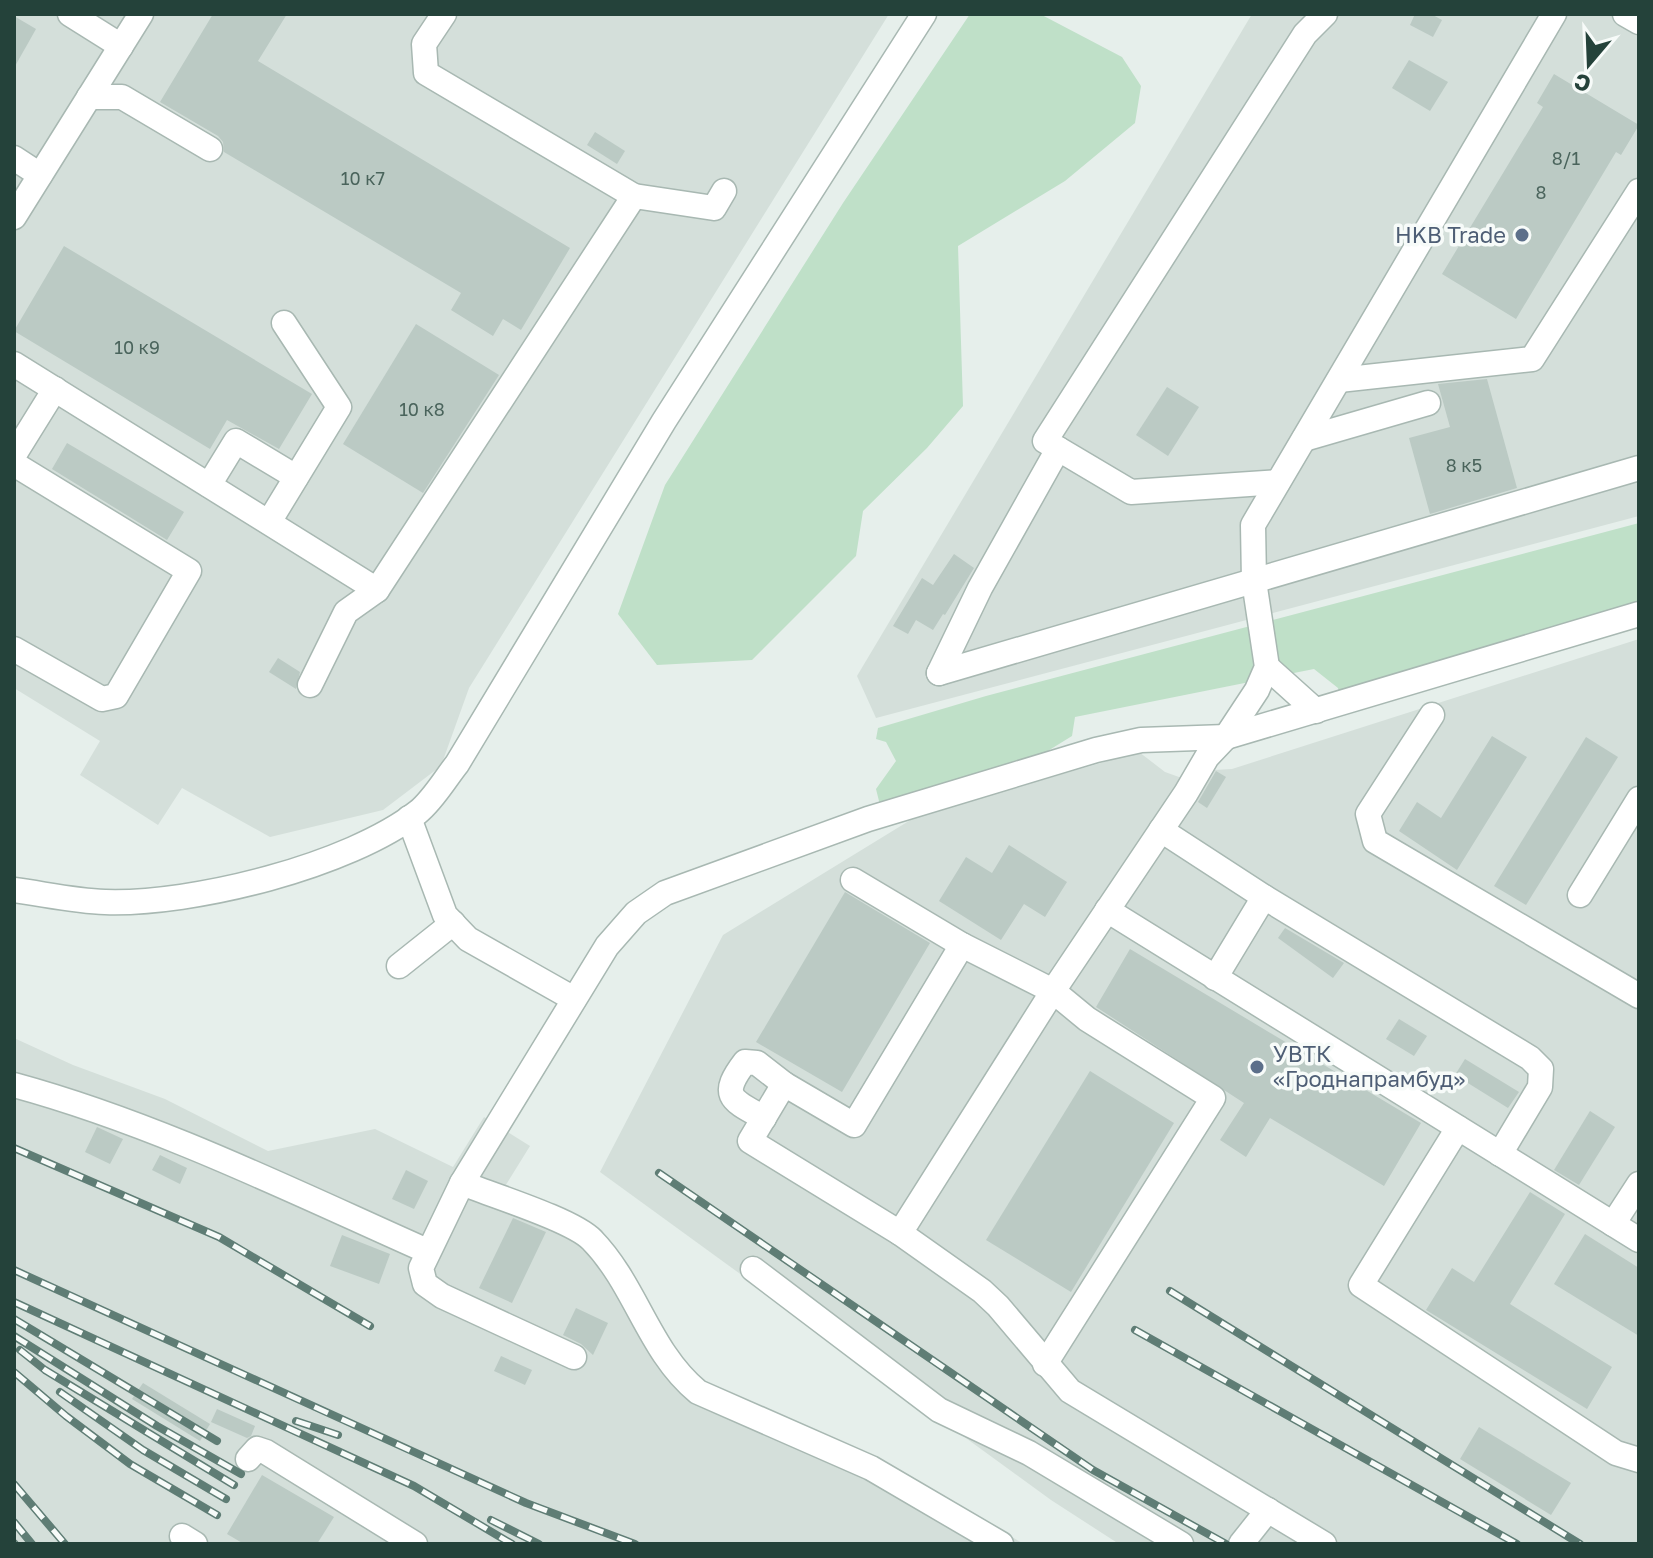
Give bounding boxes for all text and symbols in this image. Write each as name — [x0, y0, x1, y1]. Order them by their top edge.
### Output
north arrow — [1549, 24, 1629, 104]
text: С — [1571, 68, 1594, 99]
house number: 8/1 — [1552, 147, 1580, 169]
house number: 10 к7 — [341, 167, 385, 189]
house number: 8 — [1536, 181, 1546, 203]
place label: HKB Trade — [1395, 221, 1506, 248]
marker: HKB Trade — [1513, 226, 1531, 244]
house number: 10 к9 — [114, 336, 160, 358]
house number: 10 к8 — [399, 398, 445, 420]
house number: 8 к5 — [1446, 454, 1482, 476]
place label: УВТК «Гроднапрамбуд» — [1273, 1040, 1465, 1092]
marker: УВТК «Гроднапрамбуд» — [1248, 1058, 1266, 1076]

